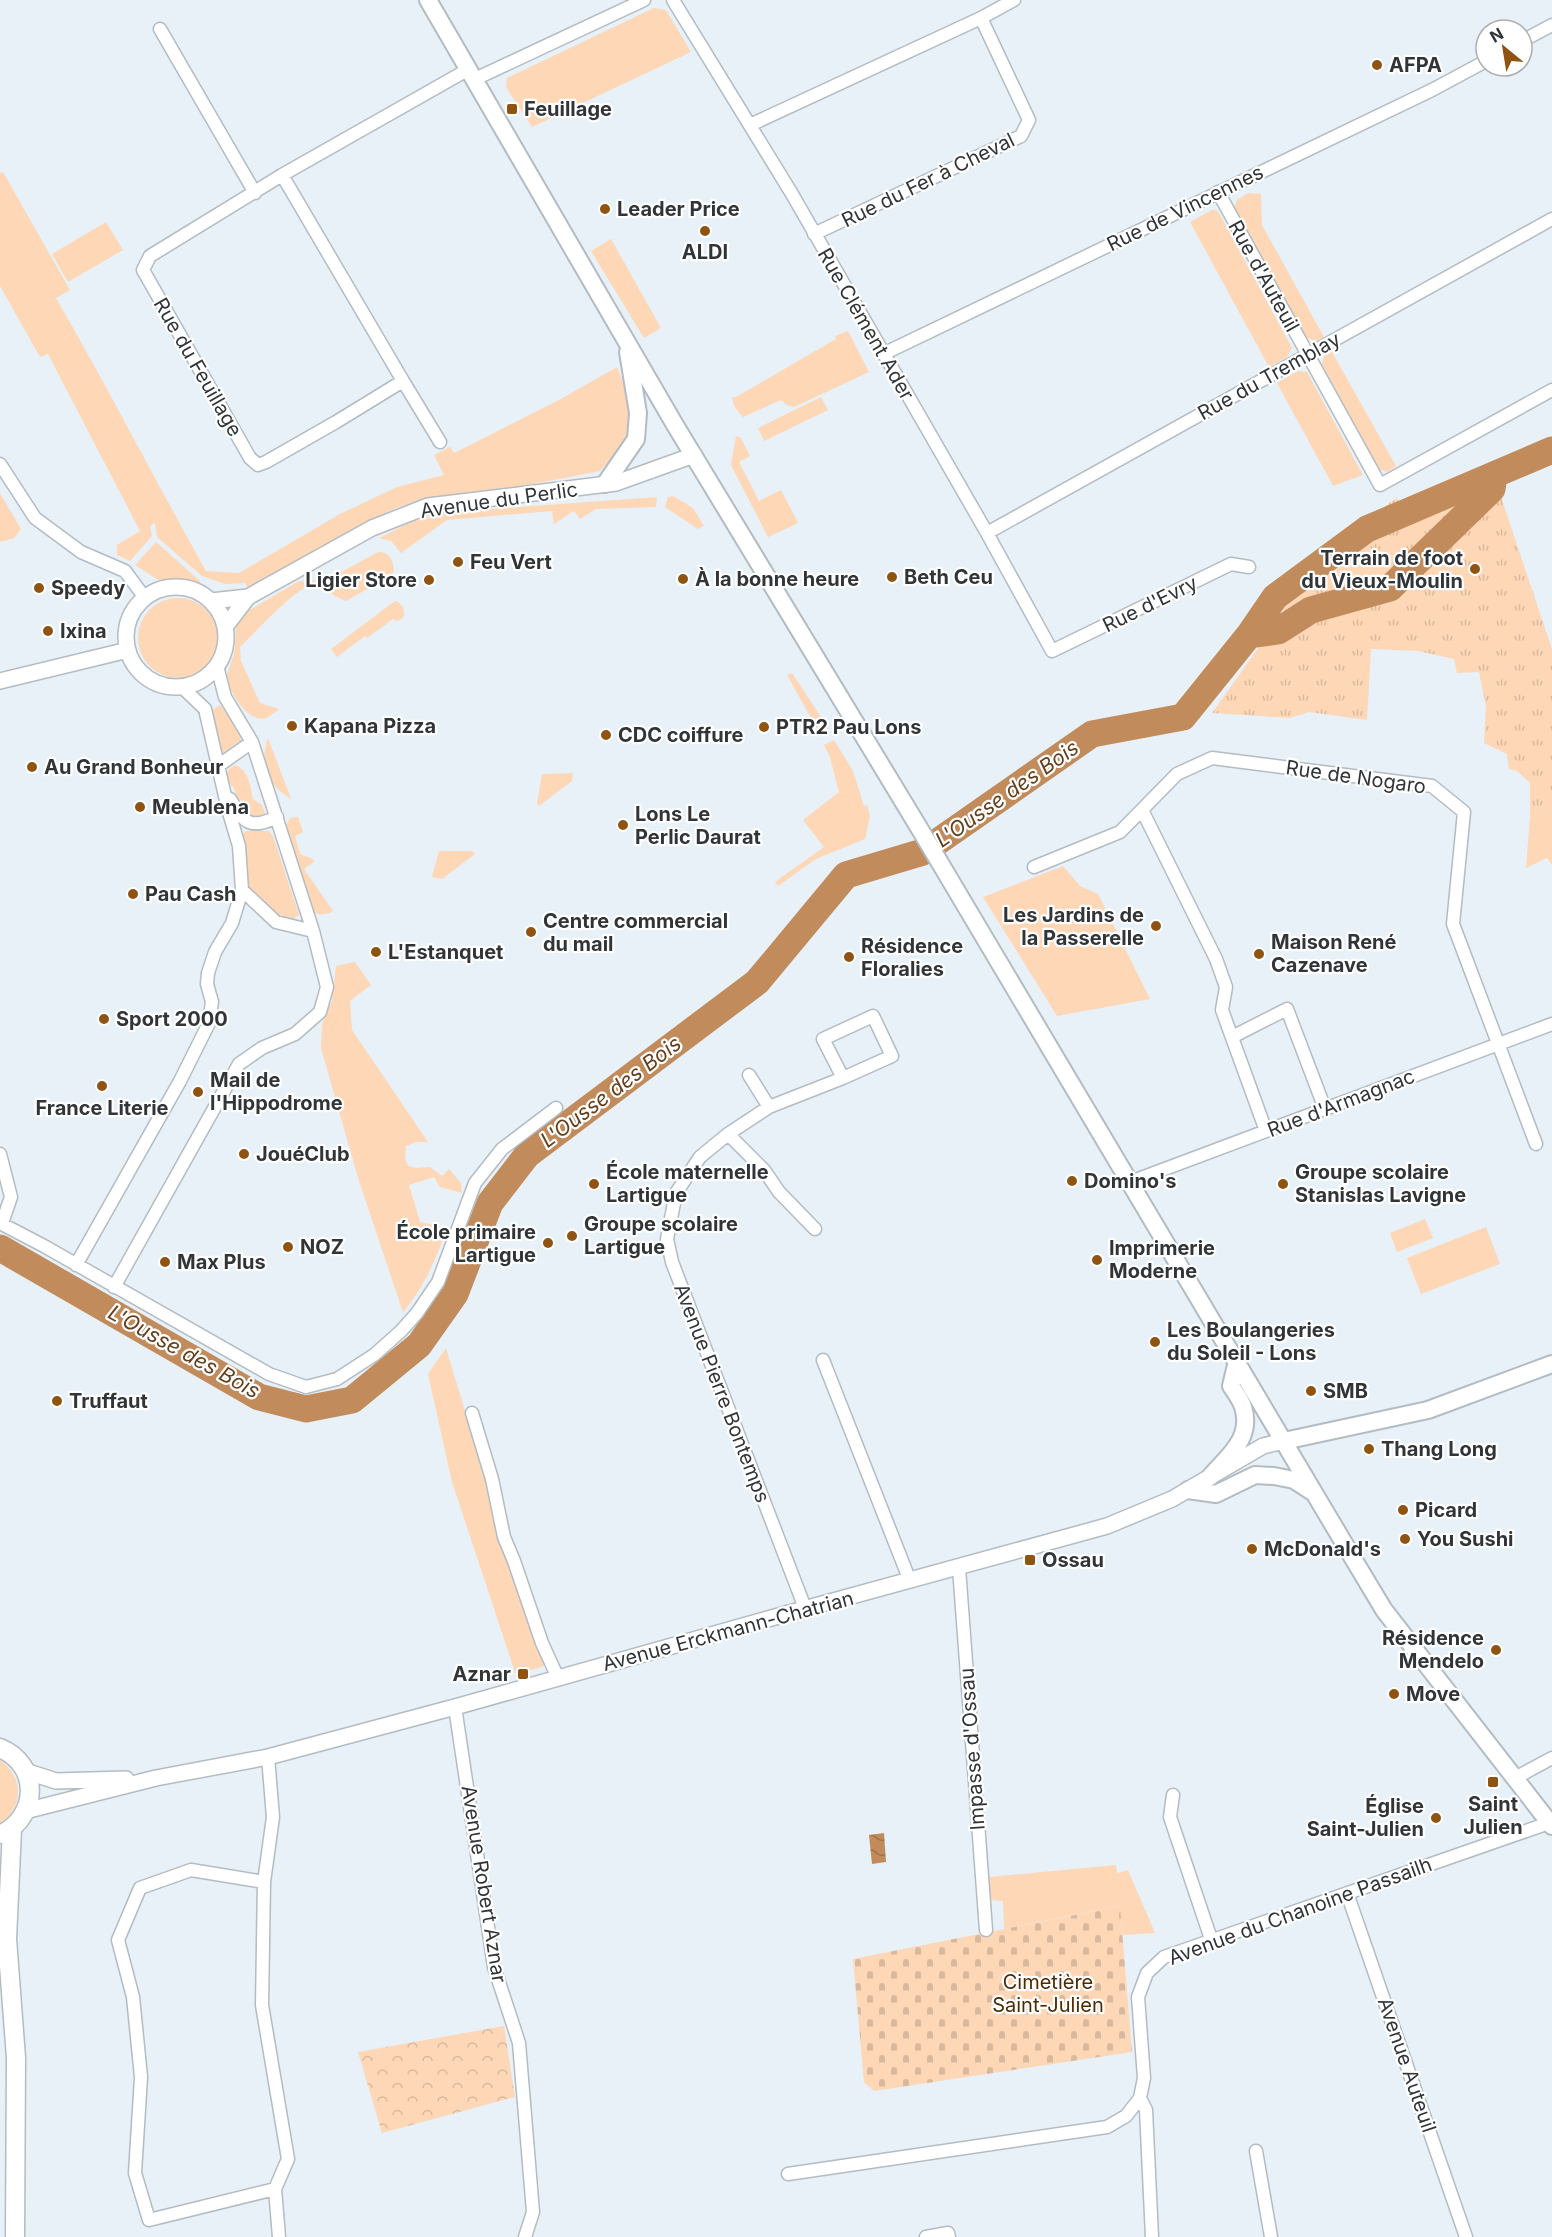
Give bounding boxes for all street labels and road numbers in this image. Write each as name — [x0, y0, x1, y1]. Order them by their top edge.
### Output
street label: Rue du Fer à Cheval — [838, 128, 1018, 232]
street label: Rue de Vincennes — [1103, 160, 1267, 256]
street label: Rue d'Auteuil — [1223, 216, 1305, 336]
street label: Rue Clément Ader — [813, 244, 919, 405]
street label: Rue du Feuillage — [149, 294, 247, 440]
street label: Rue du Tremblay — [1194, 327, 1344, 425]
street label: Avenue du Perlic — [419, 477, 579, 523]
street label: Rue d'Evry — [1099, 571, 1201, 637]
street label: Rue de Nogaro — [1284, 755, 1428, 799]
street label: Rue d'Armagnac — [1264, 1064, 1418, 1142]
street label: Avenue Pierre Bontemps — [669, 1280, 775, 1506]
street label: Avenue Erckmann-Chatrian — [600, 1586, 856, 1676]
street label: Impasse d'Ossau — [954, 1667, 990, 1831]
street label: Avenue Robert Aznar — [457, 1783, 512, 1985]
street label: Avenue du Chanoine Passailh — [1165, 1852, 1435, 1970]
street label: Avenue Auteuil — [1373, 1994, 1441, 2136]

